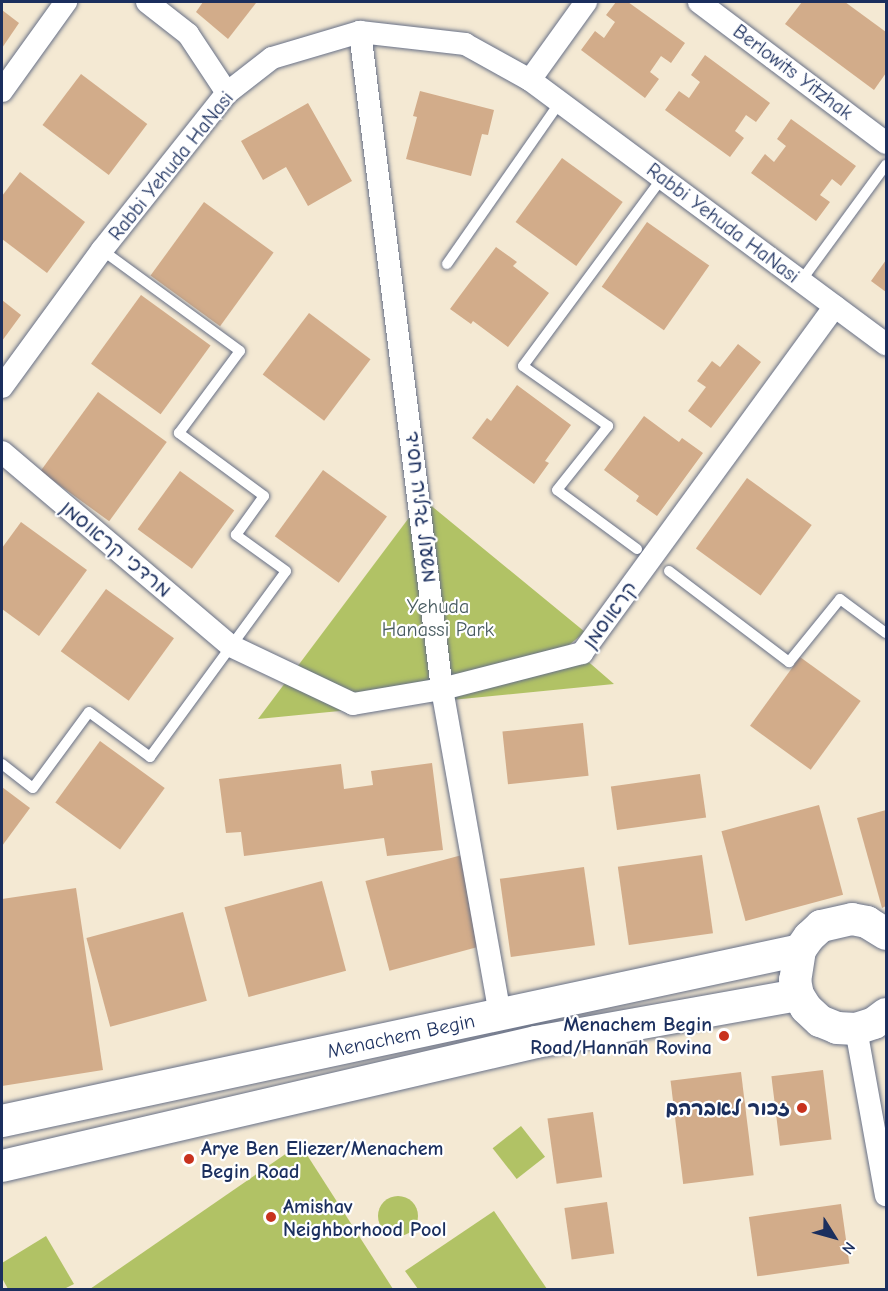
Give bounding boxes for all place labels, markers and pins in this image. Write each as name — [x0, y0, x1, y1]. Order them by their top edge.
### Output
place label: Menachem Begin Road/Hannah Rovina — [530, 1012, 712, 1059]
marker: Menachem Begin Road/Hannah Rovina — [717, 1029, 731, 1043]
place label: זכור לאברהם — [666, 1096, 790, 1120]
marker: זכור לאברהם — [795, 1101, 809, 1115]
place label: Arye Ben Eliezer/Menachem Begin Road — [201, 1136, 443, 1183]
marker: Arye Ben Eliezer/Menachem Begin Road — [182, 1152, 196, 1166]
place label: Amishav Neighborhood Pool — [283, 1194, 446, 1241]
marker: Amishav Neighborhood Pool — [264, 1210, 278, 1224]

